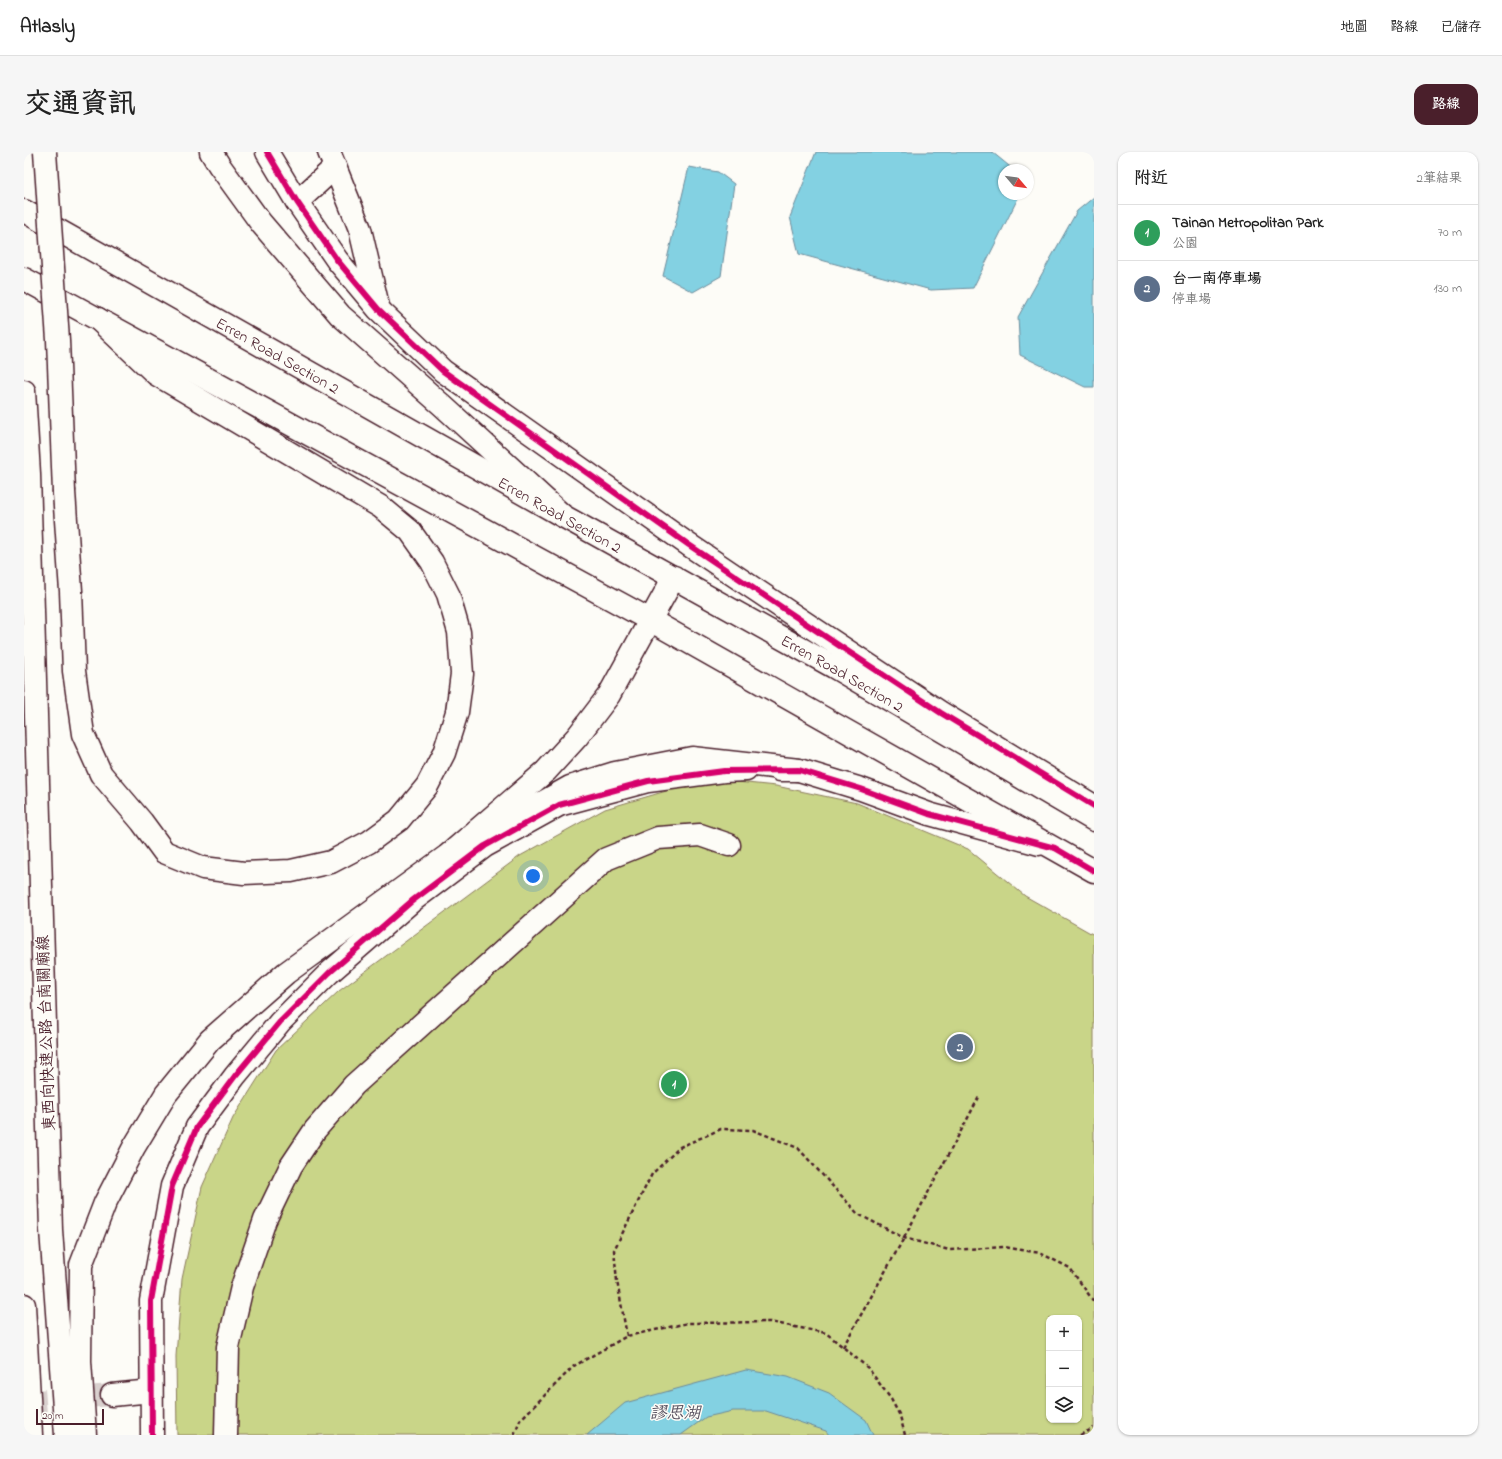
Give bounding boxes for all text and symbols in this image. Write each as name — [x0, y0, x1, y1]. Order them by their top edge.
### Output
text: Atlasly — [20, 14, 75, 41]
text: 地圖 — [1340, 17, 1368, 38]
text: 路線 — [1390, 17, 1418, 38]
text: 已儲存 — [1440, 17, 1482, 38]
button: 路線 — [1414, 84, 1478, 125]
text: 交通資訊 — [24, 85, 136, 126]
north arrow — [998, 164, 1034, 200]
text: 附近 — [1134, 166, 1168, 191]
text: 2筆結果 — [1417, 169, 1462, 188]
text: Tainan Metropolitan Park — [1172, 212, 1323, 234]
text: 1 — [1145, 223, 1149, 242]
text: 70 m — [1438, 223, 1462, 242]
text: 公園 — [1172, 234, 1198, 253]
text: 台一南停車場 — [1172, 268, 1262, 290]
text: 2 — [1144, 279, 1150, 298]
text: 130 m — [1434, 279, 1462, 298]
text: 停車場 — [1172, 290, 1211, 309]
street label: Erren Road Section 2 — [211, 312, 343, 401]
street label: Erren Road Section 2 — [493, 472, 626, 560]
street label: Erren Road Section 2 — [776, 630, 908, 720]
your location — [523, 866, 543, 886]
street label: 東西向快速公路 台南關廟線 — [32, 935, 62, 1131]
pin: 2 — [947, 1032, 973, 1062]
pin: 1 — [661, 1069, 687, 1099]
map controls — [1046, 1315, 1082, 1423]
button: + — [1046, 1315, 1082, 1351]
button: − — [1046, 1351, 1082, 1387]
button: layers — [1046, 1387, 1082, 1423]
water label: 謬思湖 — [650, 1401, 702, 1426]
scale bar — [36, 1407, 104, 1426]
text: 20 m — [42, 1408, 64, 1424]

